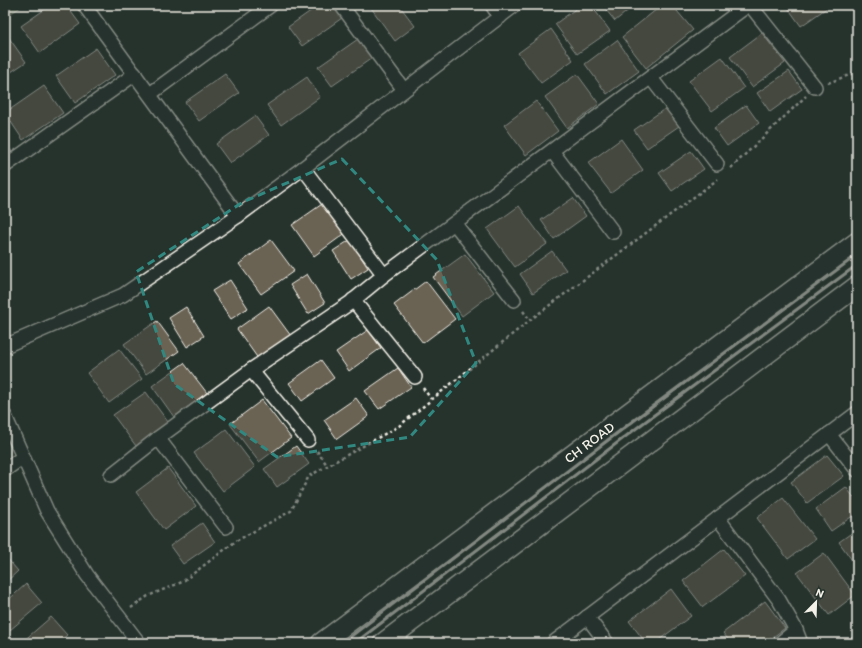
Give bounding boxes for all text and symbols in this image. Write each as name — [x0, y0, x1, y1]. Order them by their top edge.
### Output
street label: CH ROAD — [561, 418, 618, 467]
north arrow — [796, 582, 836, 622]
text: N — [814, 586, 826, 601]

